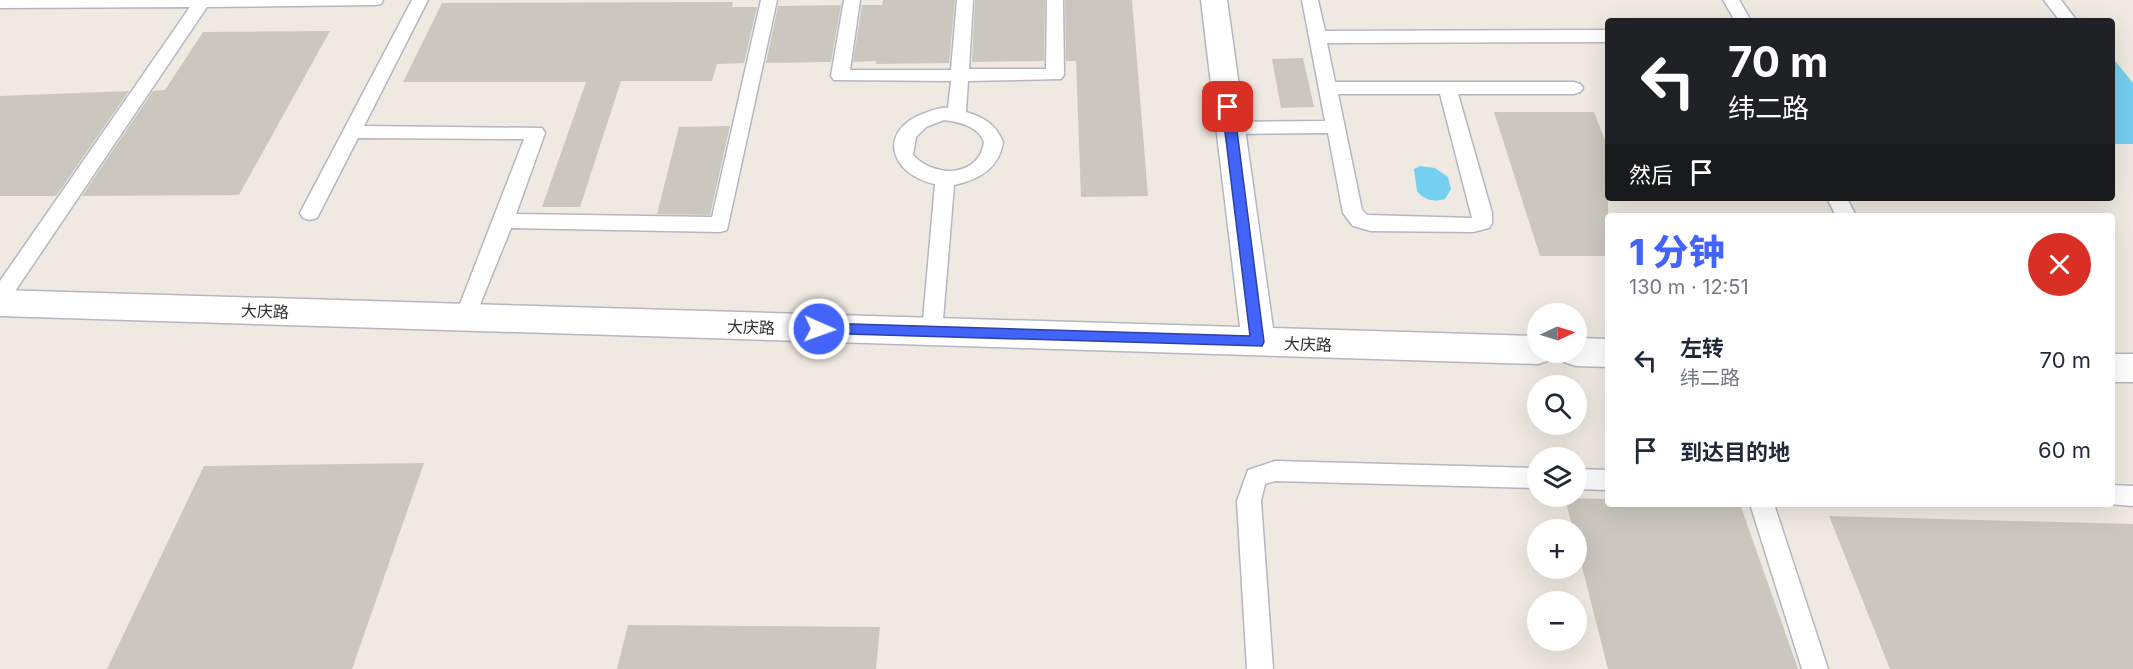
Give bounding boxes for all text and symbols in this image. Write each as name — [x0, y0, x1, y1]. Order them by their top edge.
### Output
text: 70 m — [1728, 36, 1828, 87]
icon: left — [1629, 42, 1707, 120]
pin — [1202, 81, 1253, 132]
icon: arrive — [1211, 90, 1244, 123]
text: 纬二路 — [1728, 92, 1809, 125]
icon: arrive — [1685, 156, 1718, 189]
text: 然后 — [1629, 162, 1673, 188]
text: 1 分钟 — [1629, 230, 1725, 274]
button: close — [2028, 233, 2091, 296]
text: 130 m · 12:51 — [1629, 275, 1749, 299]
position arrow — [787, 297, 851, 361]
street label: 大庆路 — [241, 300, 289, 322]
north arrow — [1527, 303, 1587, 363]
map controls — [1527, 303, 1587, 651]
street label: 大庆路 — [727, 316, 775, 338]
street label: 大庆路 — [1284, 333, 1332, 355]
text: 左转 — [1680, 335, 1724, 361]
icon: left — [1629, 344, 1662, 377]
text: 70 m — [2040, 347, 2091, 373]
text: 纬二路 — [1680, 366, 1740, 390]
button: search — [1527, 375, 1587, 435]
icon: arrive — [1629, 434, 1662, 467]
text: 60 m — [2038, 437, 2091, 463]
text: 到达目的地 — [1680, 439, 1790, 465]
button: layers — [1527, 447, 1587, 507]
button: + — [1527, 519, 1587, 579]
button: − — [1527, 591, 1587, 651]

